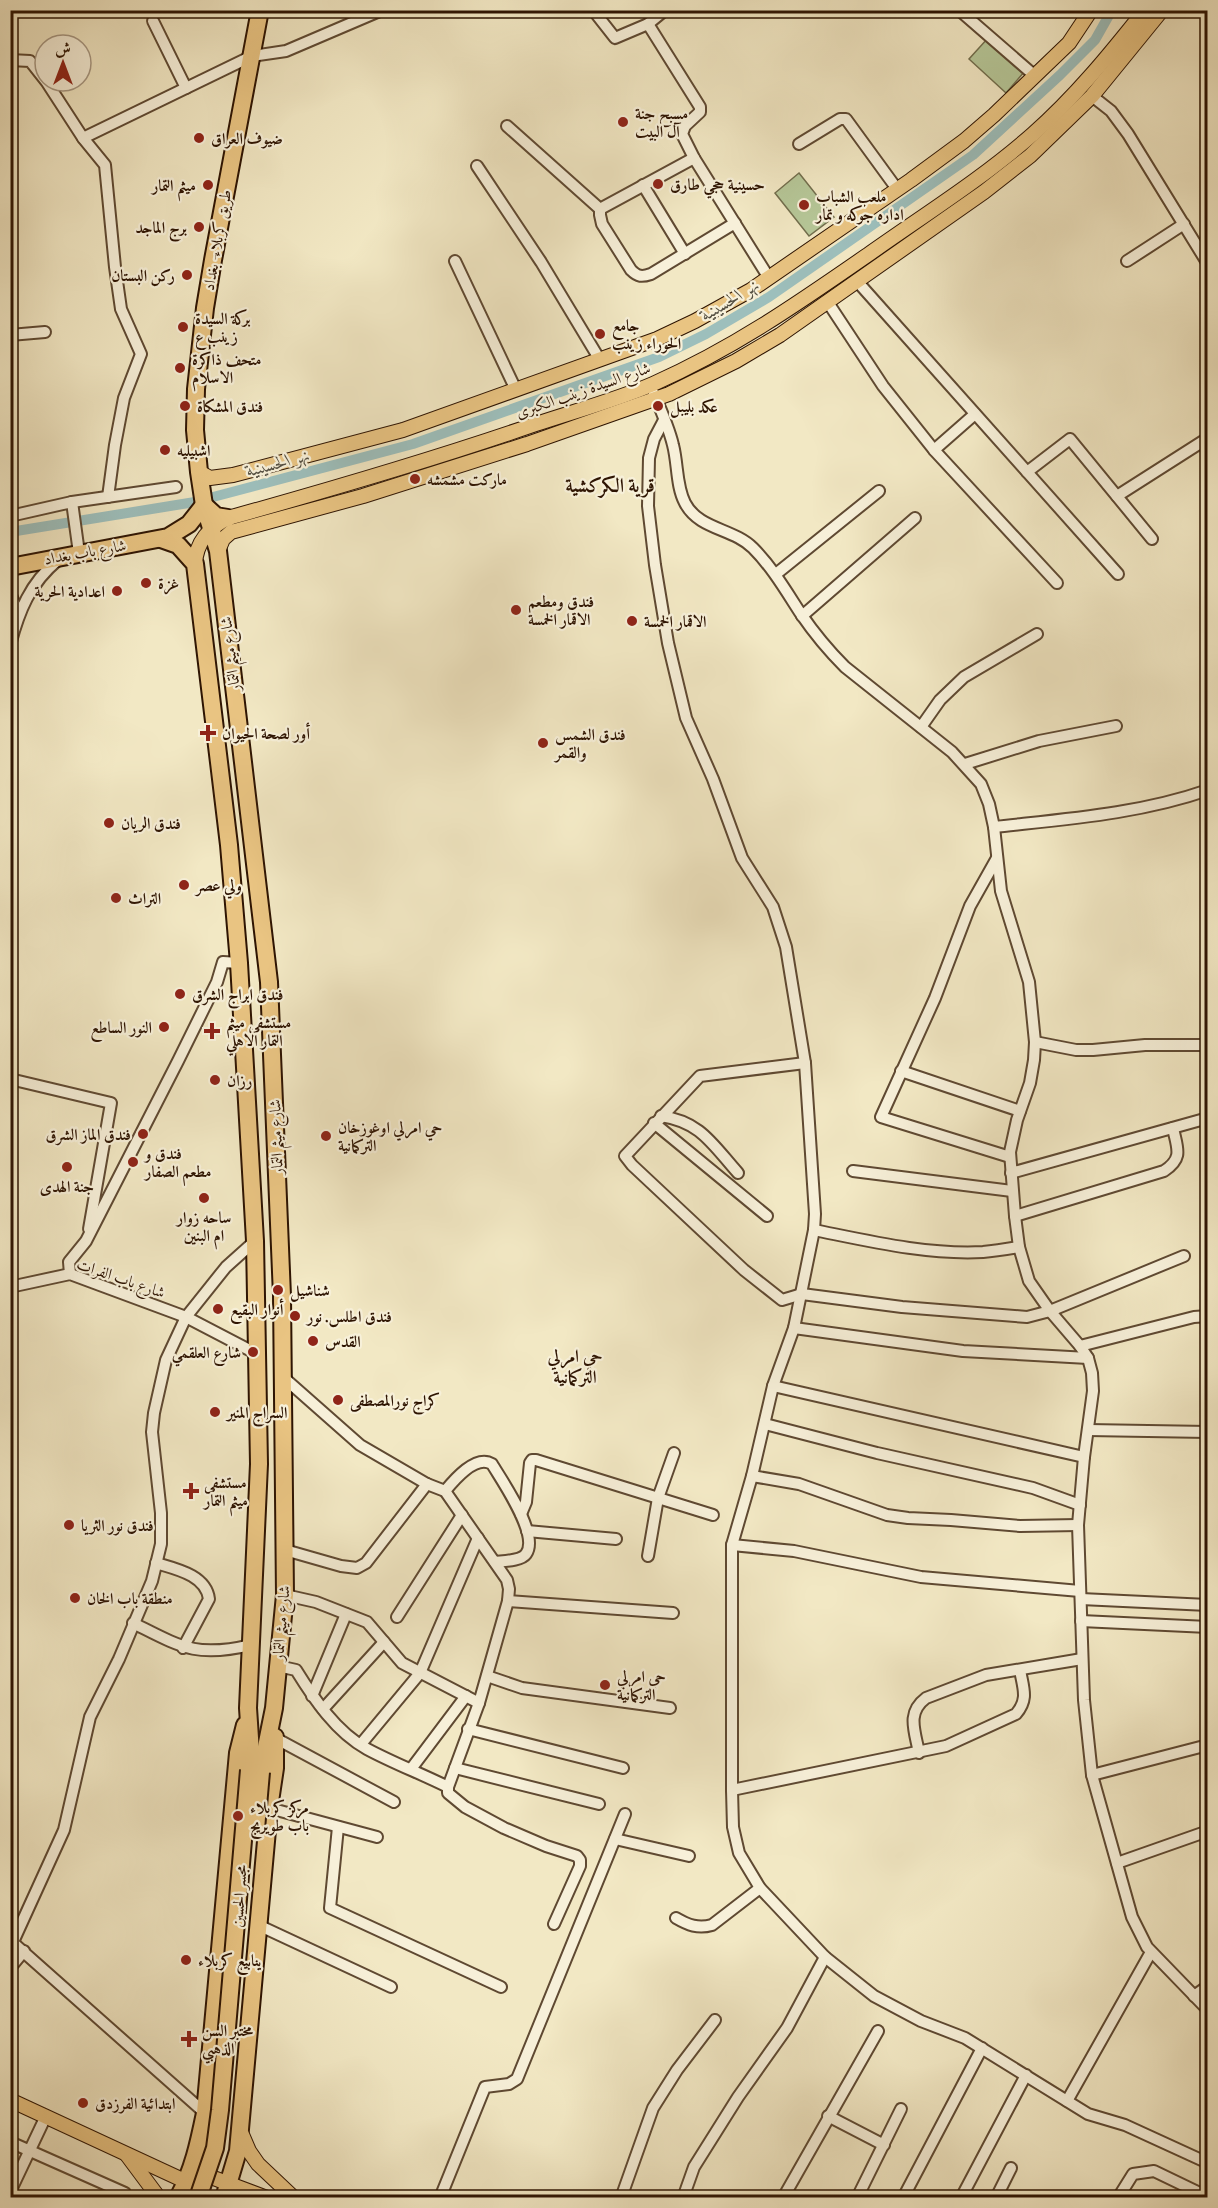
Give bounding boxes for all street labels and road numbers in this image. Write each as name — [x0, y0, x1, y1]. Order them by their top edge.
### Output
street label: طريق كربلاء- بغداد — [199, 188, 236, 292]
street label: شارع السيدة زينب الكبرى — [513, 358, 654, 426]
street label: شارع باب بغداد — [42, 535, 128, 573]
street label: شارع ميثم التمار — [216, 615, 251, 695]
street label: شارع ميثم التمار — [265, 1099, 294, 1177]
street label: شارع باب الفرات — [73, 1254, 168, 1306]
street label: شارع ميثم التمار — [268, 1585, 301, 1664]
street label: مجسر الحسين — [227, 1864, 252, 1928]

